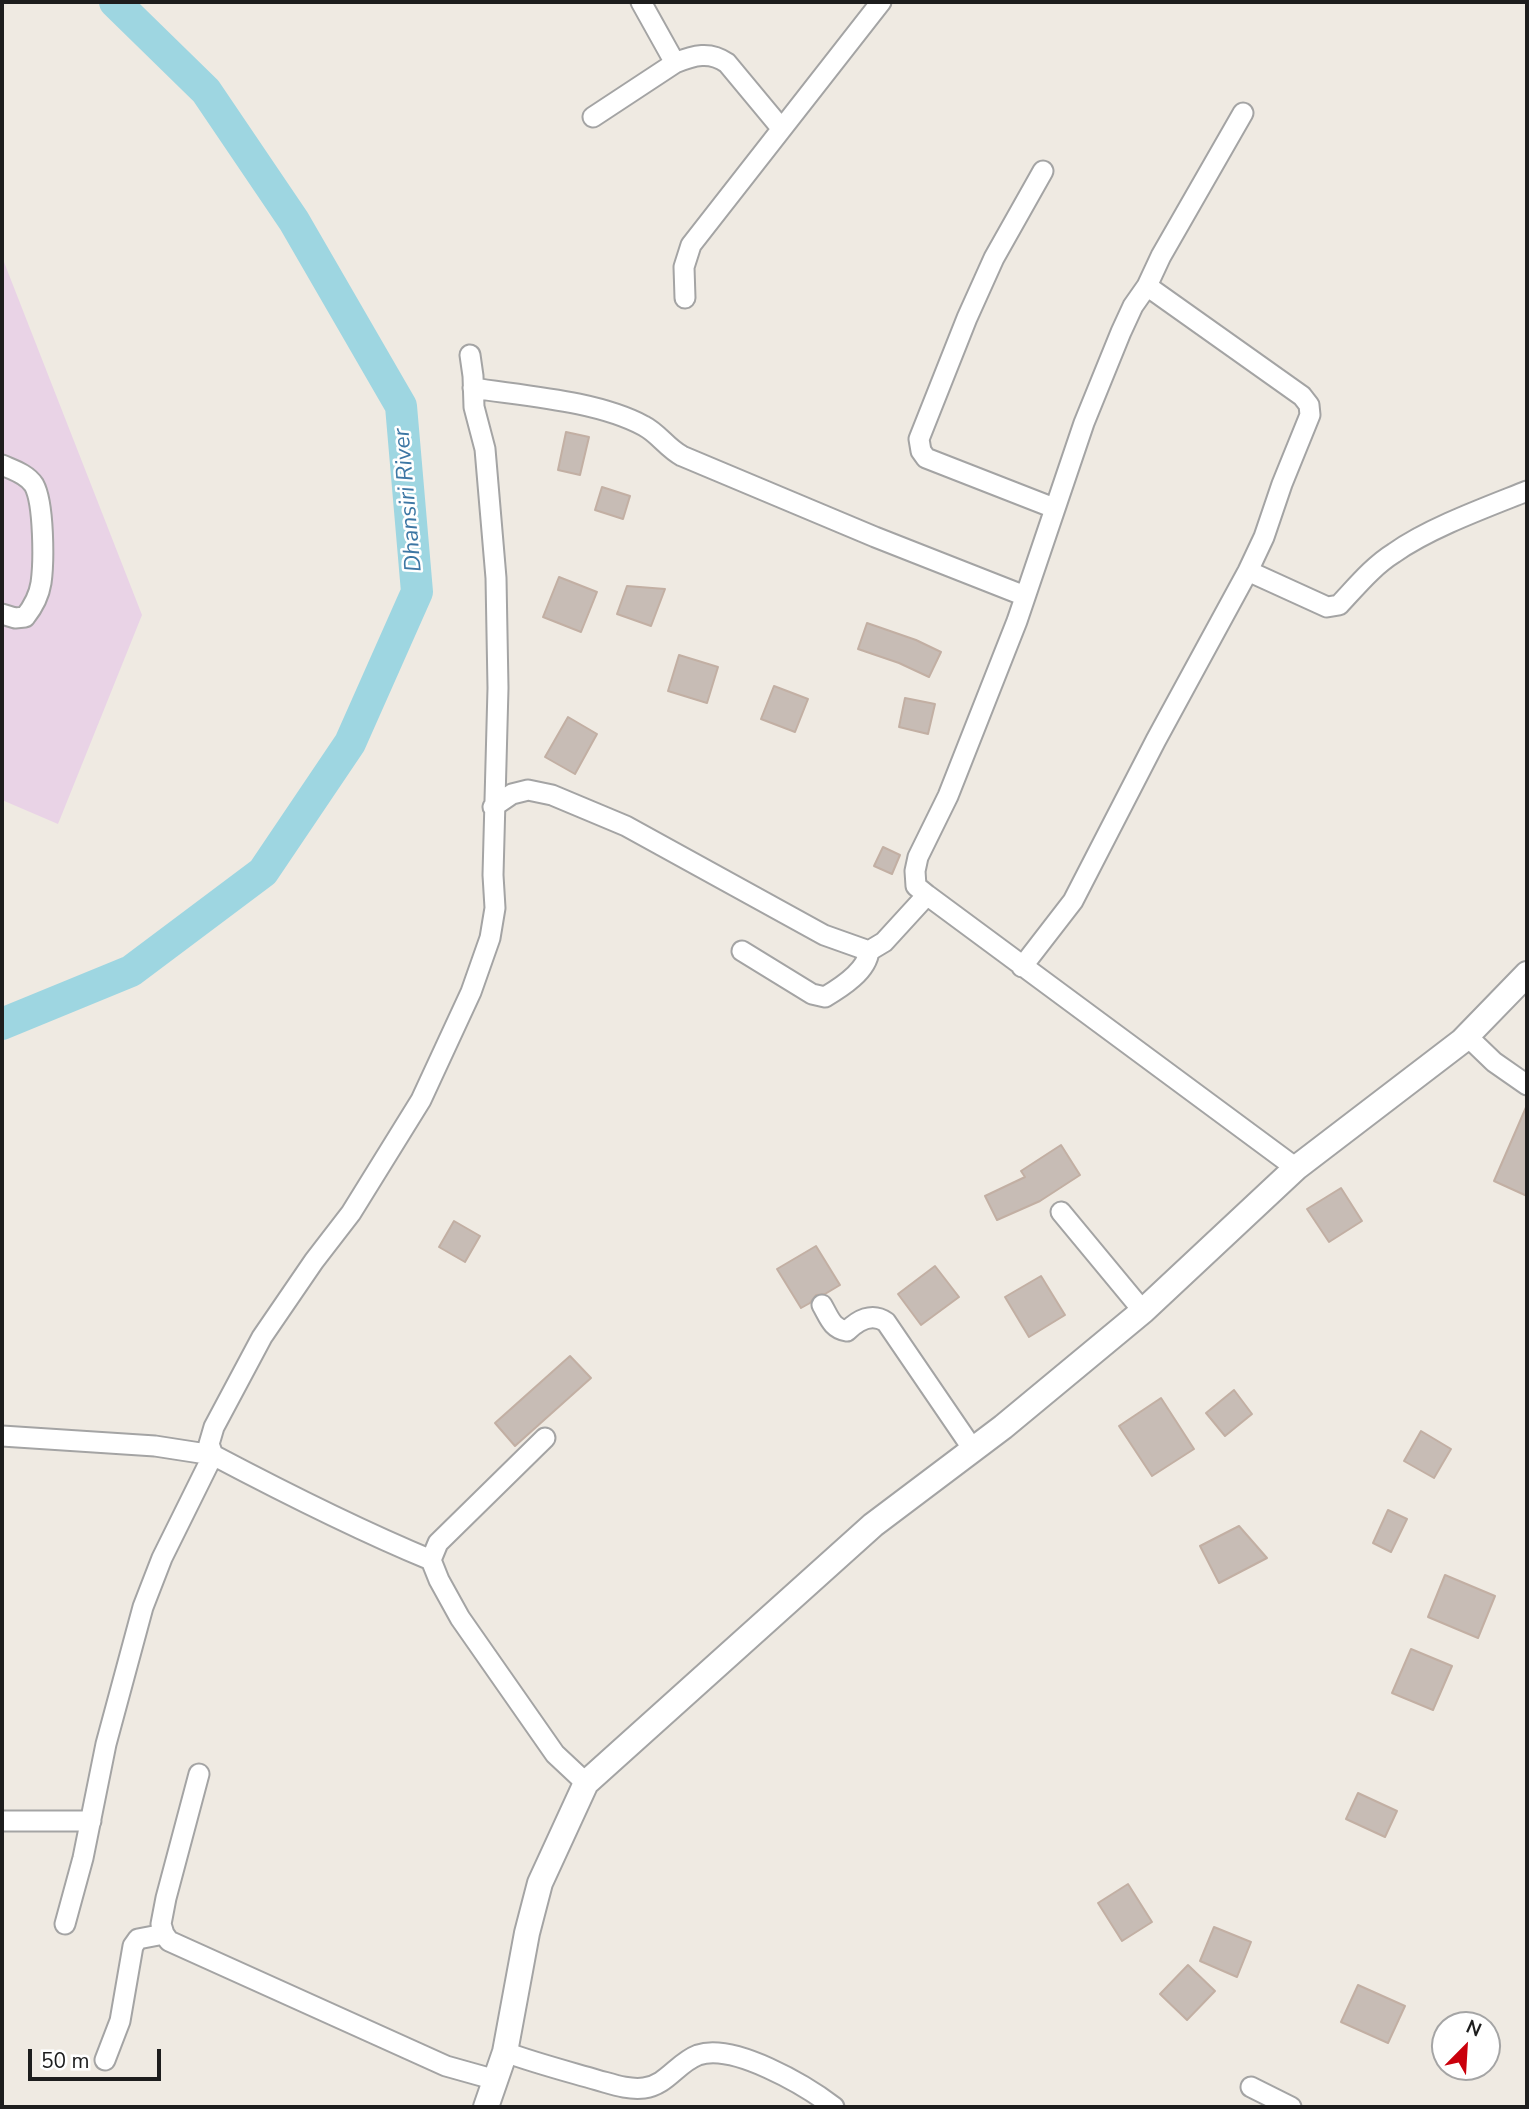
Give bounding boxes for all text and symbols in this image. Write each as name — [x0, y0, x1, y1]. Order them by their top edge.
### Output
water label: Dhansiri River — [389, 427, 429, 573]
north arrow — [1431, 2011, 1501, 2081]
text: N — [1462, 2014, 1486, 2043]
scale bar — [32, 2036, 164, 2080]
text: 50 m — [41, 2047, 90, 2075]

